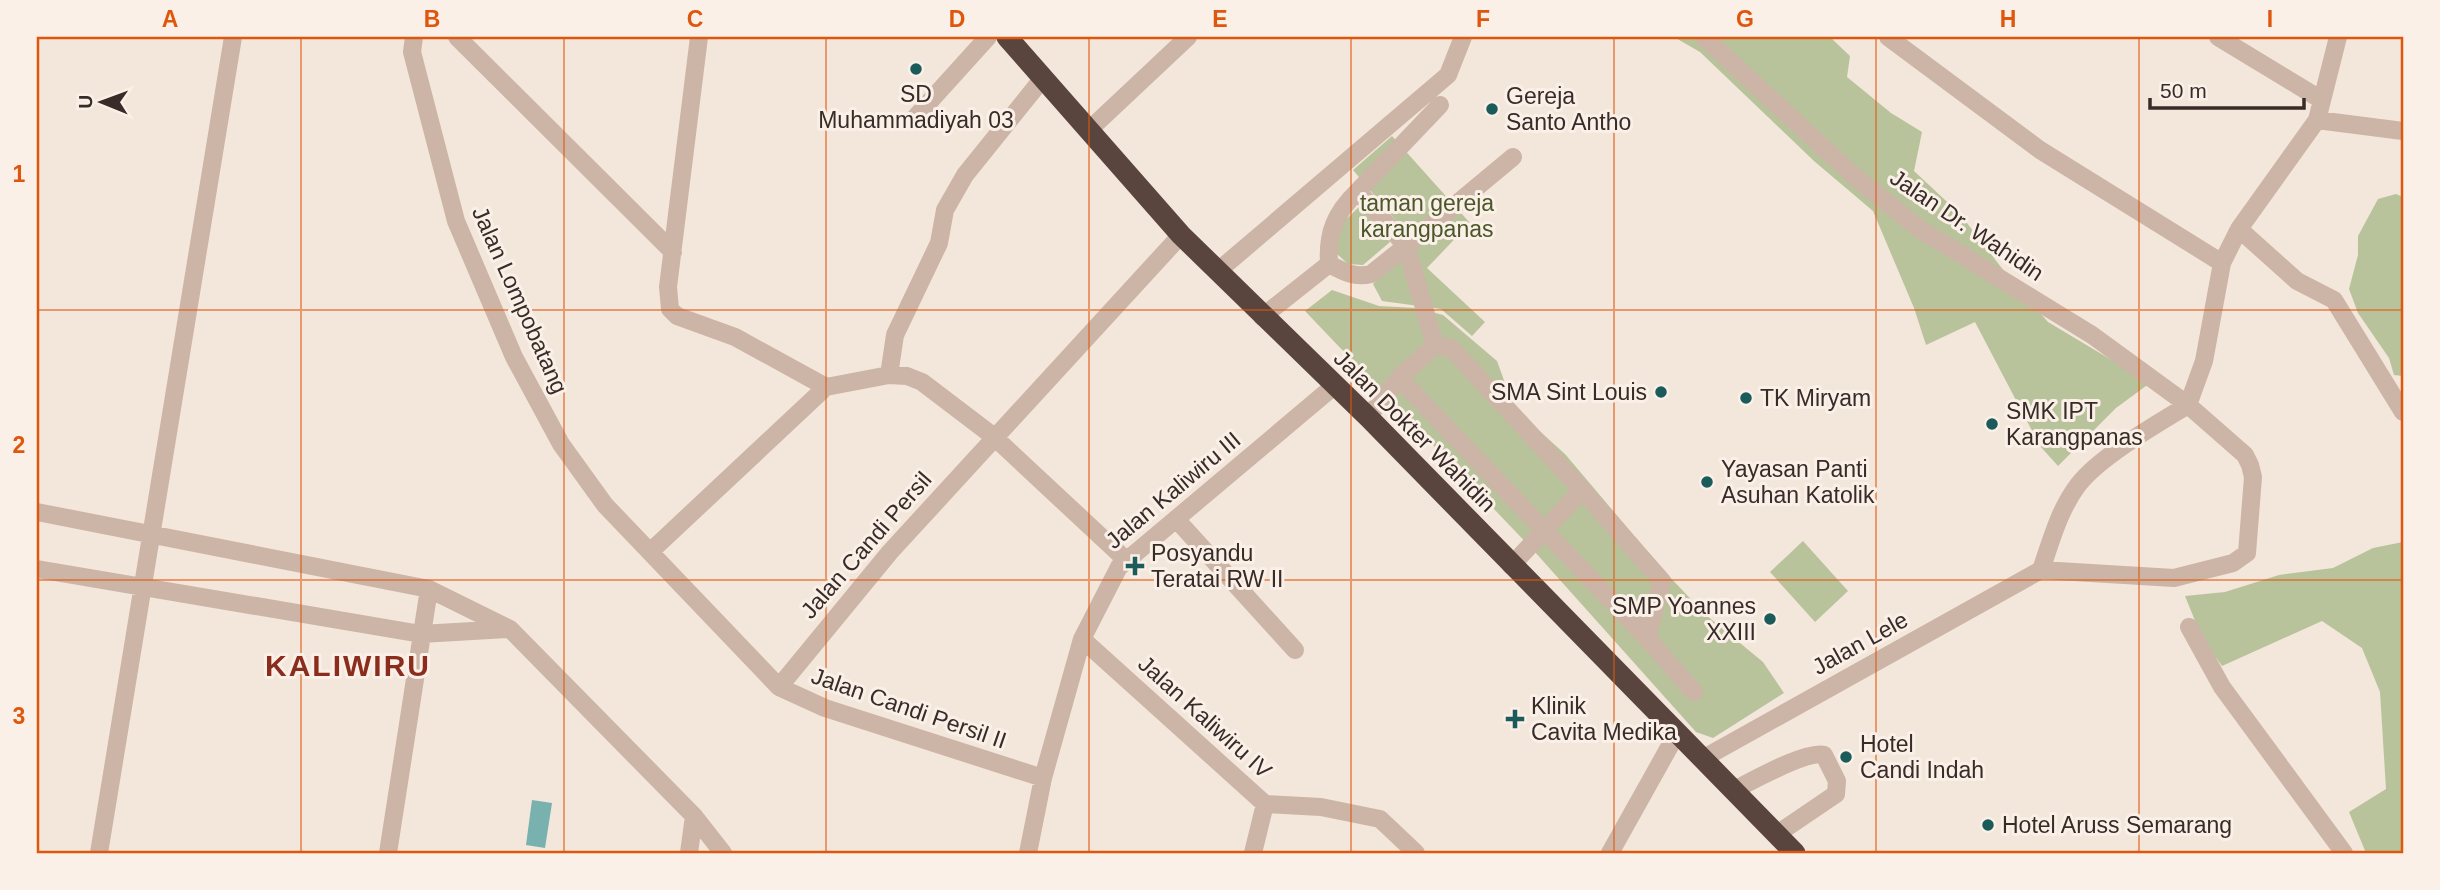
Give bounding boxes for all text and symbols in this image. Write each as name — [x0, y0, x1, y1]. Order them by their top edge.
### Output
text: A — [162, 6, 178, 32]
text: B — [424, 6, 440, 32]
text: C — [687, 6, 703, 32]
text: D — [949, 6, 965, 32]
text: E — [1212, 6, 1228, 32]
text: F — [1476, 6, 1490, 32]
text: G — [1736, 6, 1754, 32]
text: H — [2000, 6, 2016, 32]
text: I — [2267, 6, 2273, 32]
marker: SD Muhammadiyah 03 — [908, 61, 924, 77]
north arrow — [66, 66, 136, 136]
scale bar — [2150, 66, 2304, 110]
text: 50 m — [2160, 79, 2207, 102]
place label: SD Muhammadiyah 03 — [818, 81, 1014, 133]
place label: Gereja Santo Antho — [1506, 83, 1631, 135]
text: U — [75, 95, 96, 109]
marker: Gereja Santo Antho — [1484, 101, 1500, 117]
text: 1 — [13, 161, 26, 187]
street label: Jalan Dr. Wahidin — [1885, 164, 2049, 286]
park label: taman gereja karangpanas — [1360, 190, 1494, 242]
street label: Jalan Lompobatang — [467, 202, 573, 398]
street label: Jalan Dokter Wahidin — [1329, 345, 1501, 517]
place label: SMA Sint Louis — [1491, 379, 1647, 405]
marker: SMA Sint Louis — [1653, 384, 1669, 400]
place label: TK Miryam — [1760, 385, 1871, 411]
marker: TK Miryam — [1738, 390, 1754, 406]
place label: SMK IPT Karangpanas — [2006, 398, 2143, 450]
marker: SMK IPT Karangpanas — [1984, 416, 2000, 432]
street label: Jalan Kaliwiru III — [1100, 426, 1246, 554]
text: 2 — [13, 432, 25, 458]
place label: Yayasan Panti Asuhan Katolik — [1721, 456, 1875, 508]
street label: Jalan Candi Persil — [795, 467, 937, 623]
marker: Yayasan Panti Asuhan Katolik — [1699, 474, 1715, 490]
place label: Posyandu Teratai RW II — [1151, 540, 1284, 592]
marker: Posyandu Teratai RW II — [1125, 556, 1145, 576]
place label: SMP Yoannes XXIII — [1612, 593, 1756, 645]
street label: Jalan Lele — [1808, 606, 1912, 680]
marker: SMP Yoannes XXIII — [1762, 611, 1778, 627]
district label: KALIWIRU — [265, 649, 431, 682]
street label: Jalan Kaliwiru IV — [1133, 650, 1277, 784]
street label: Jalan Candi Persil II — [808, 662, 1010, 754]
place label: Klinik Cavita Medika — [1531, 693, 1677, 745]
text: 3 — [13, 703, 25, 729]
marker: Klinik Cavita Medika — [1505, 709, 1525, 729]
place label: Hotel Candi Indah — [1860, 731, 1984, 783]
marker: Hotel Candi Indah — [1838, 749, 1854, 765]
place label: Hotel Aruss Semarang — [2002, 812, 2232, 838]
marker: Hotel Aruss Semarang — [1980, 817, 1996, 833]

